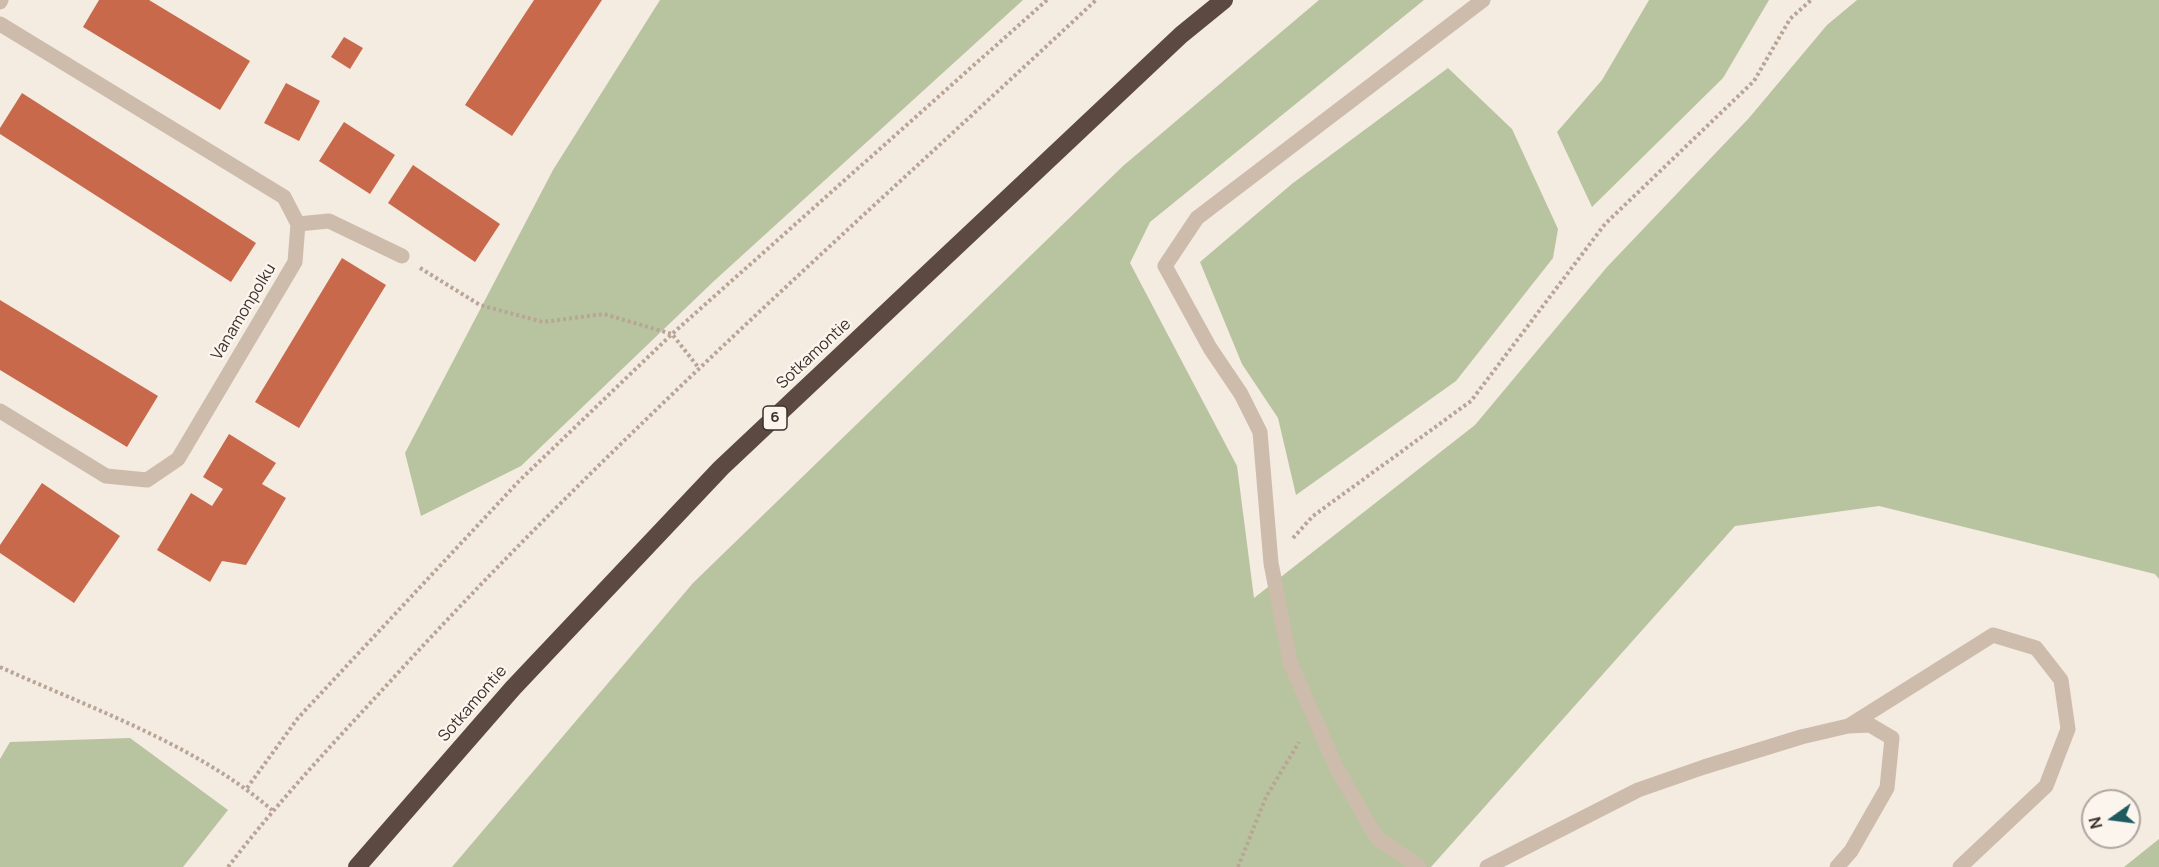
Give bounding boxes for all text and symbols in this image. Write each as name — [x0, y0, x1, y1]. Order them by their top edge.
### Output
street label: Vanamonpolku — [208, 260, 280, 364]
street label: Sotkamontie — [773, 315, 855, 393]
road number: 6 — [763, 406, 787, 430]
street label: Sotkamontie — [435, 662, 511, 746]
north arrow — [2081, 789, 2141, 849]
text: N — [2083, 815, 2108, 831]

